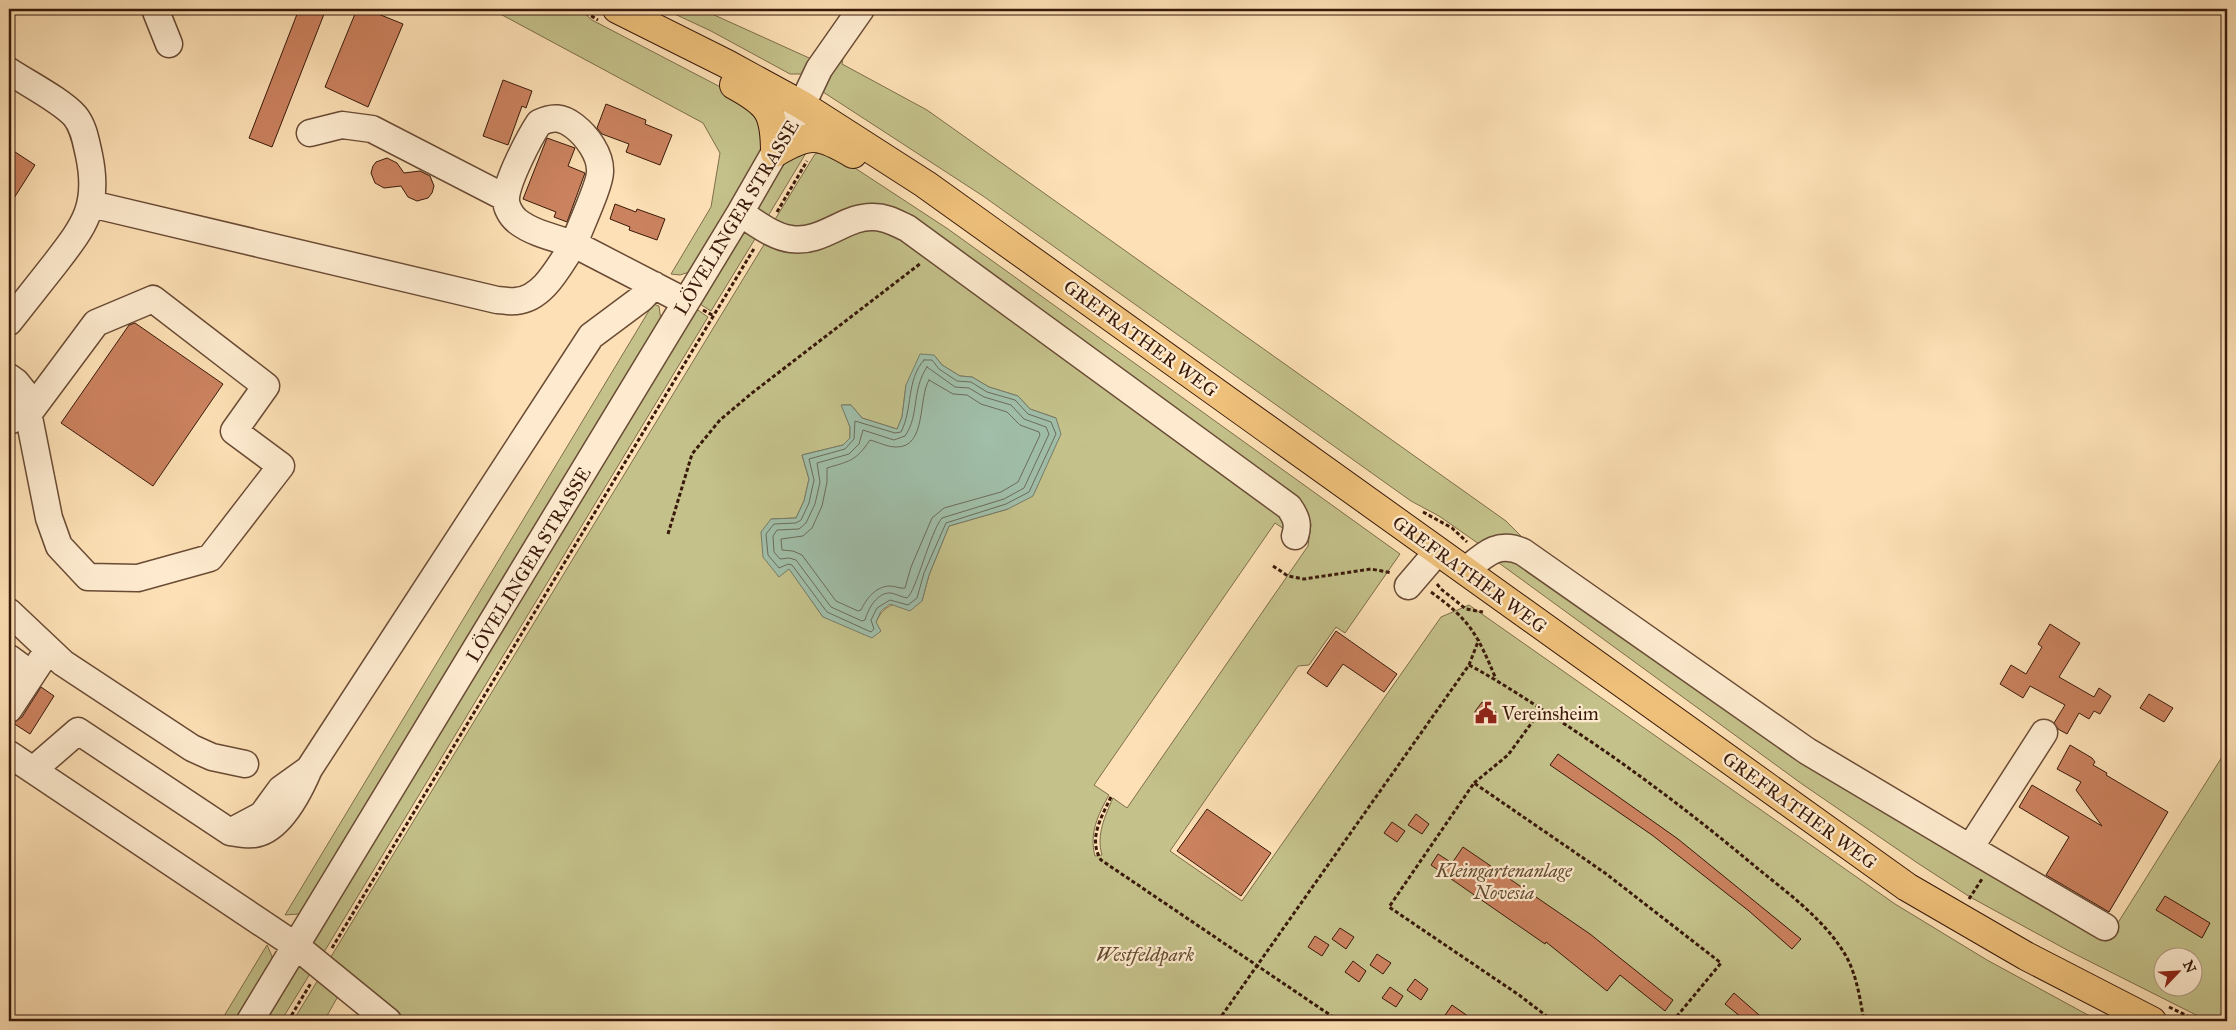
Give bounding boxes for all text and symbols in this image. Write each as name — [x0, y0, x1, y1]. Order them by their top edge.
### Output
street label: LÖVELINGER STRASSE — [669, 115, 804, 319]
street label: GREFRATHER WEG — [1059, 275, 1222, 402]
street label: LÖVELINGER STRASSE — [461, 462, 596, 666]
street label: GREFRATHER WEG — [1388, 511, 1551, 638]
public building icon: Vereinsheim — [1473, 700, 1499, 726]
place label: Vereinsheim — [1501, 702, 1599, 725]
street label: GREFRATHER WEG — [1718, 747, 1881, 874]
park label: Kleingartenanlage Novesia — [1435, 859, 1573, 904]
park label: Westfeldpark — [1096, 943, 1195, 967]
north arrow — [2154, 948, 2204, 998]
text: N — [2179, 958, 2200, 976]

